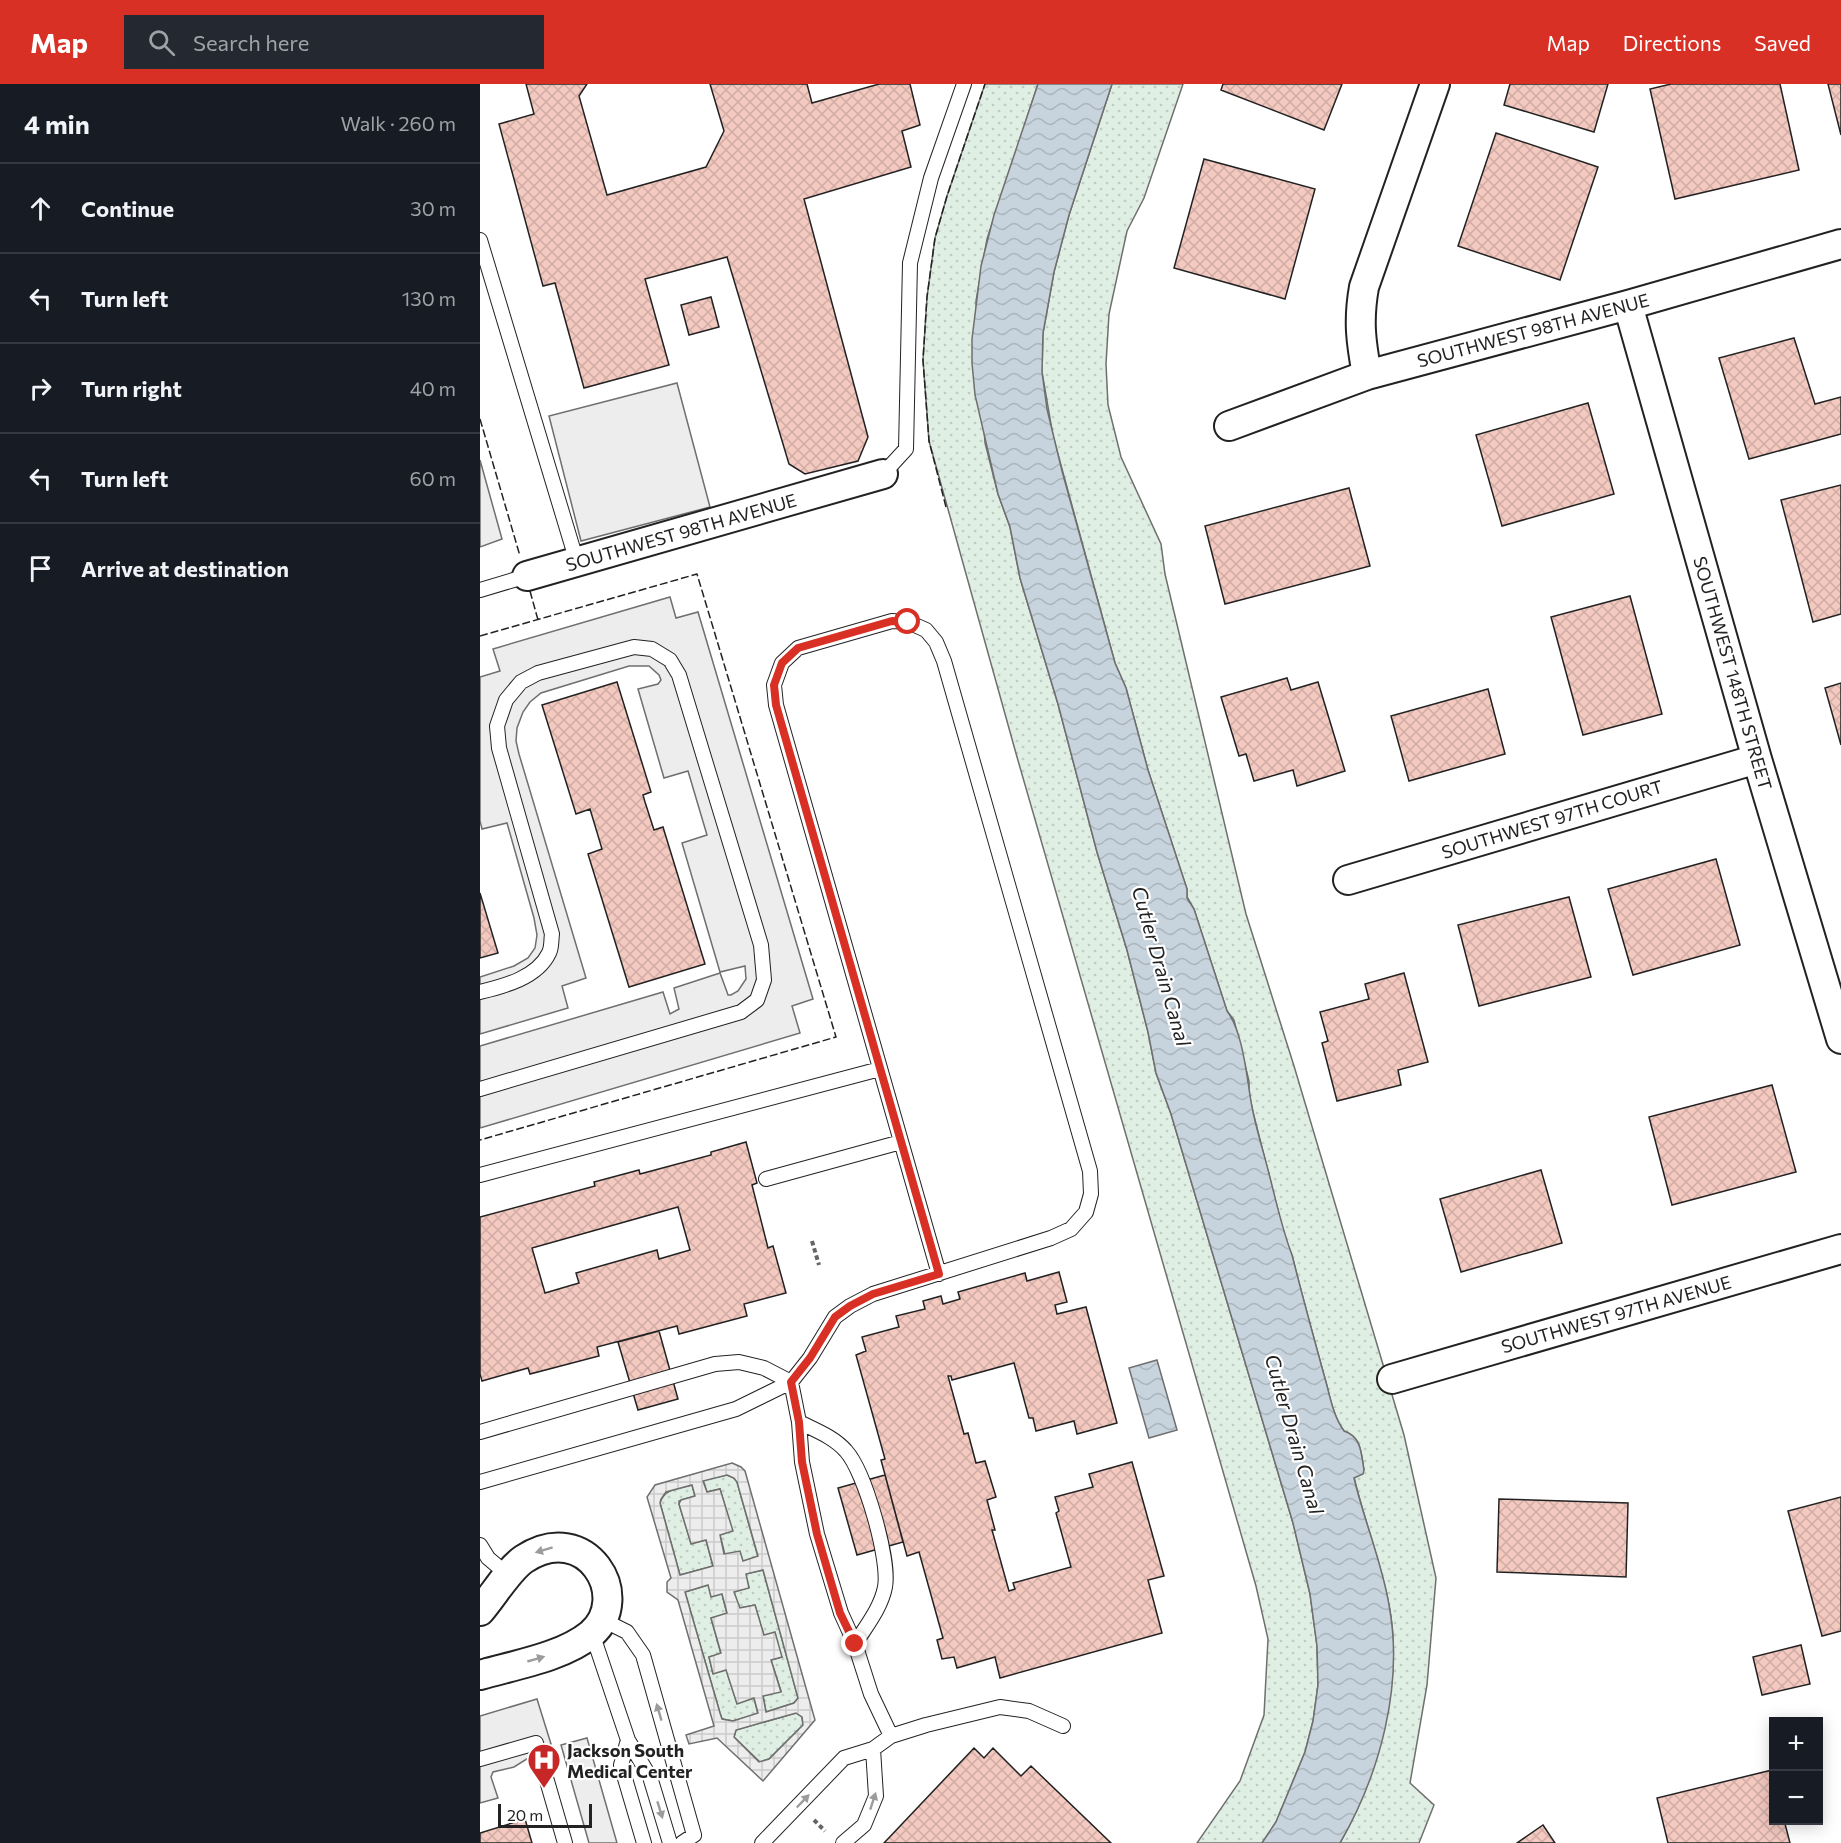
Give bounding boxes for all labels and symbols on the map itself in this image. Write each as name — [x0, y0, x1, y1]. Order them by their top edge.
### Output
street label: SOUTHWEST 98TH AVENUE — [1415, 288, 1651, 372]
street label: SOUTHWEST 98TH AVENUE — [563, 488, 799, 576]
street label: SOUTHWEST 148TH STREET — [1689, 554, 1777, 792]
route start — [894, 608, 920, 634]
street label: SOUTHWEST 97TH COURT — [1439, 775, 1665, 863]
water label: Cutler Drain Canal — [1128, 883, 1197, 1050]
street label: SOUTHWEST 97TH AVENUE — [1498, 1271, 1734, 1357]
water label: Cutler Drain Canal — [1261, 1351, 1330, 1518]
one-way arrow — [535, 1546, 553, 1555]
route end — [841, 1630, 867, 1656]
one-way arrow — [527, 1653, 545, 1663]
one-way arrow — [654, 1703, 663, 1721]
place label: Jackson South Medical Center — [567, 1739, 693, 1782]
hospital icon: Jackson South Medical Center — [526, 1742, 562, 1789]
one-way arrow — [869, 1792, 878, 1810]
one-way arrow — [796, 1794, 810, 1809]
scale bar — [498, 1801, 592, 1828]
one-way arrow — [656, 1801, 665, 1819]

